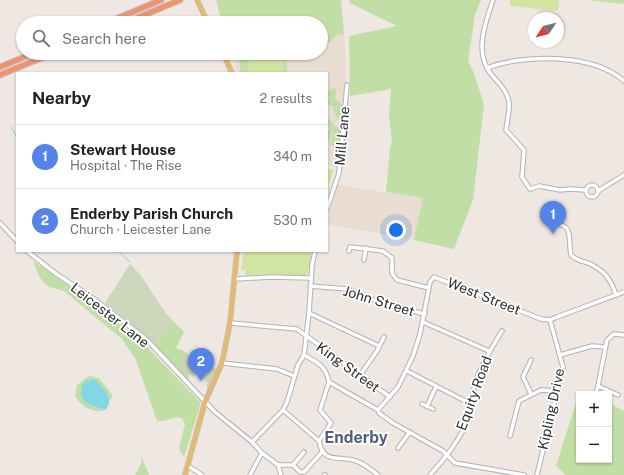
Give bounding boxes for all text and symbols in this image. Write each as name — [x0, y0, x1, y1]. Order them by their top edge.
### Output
north arrow — [528, 12, 564, 48]
search box — [16, 16, 328, 60]
icon: search — [30, 27, 52, 49]
text: Search here — [62, 30, 146, 47]
text: Nearby — [32, 88, 91, 108]
text: 2 results — [260, 91, 312, 106]
street label: Mill Lane — [331, 106, 353, 166]
text: Stewart House — [70, 141, 176, 158]
text: 1 — [42, 149, 48, 164]
text: 340 m — [273, 149, 312, 164]
text: Hospital · The Rise — [70, 158, 182, 173]
pin: 1 — [540, 201, 566, 234]
text: Enderby Parish Church — [70, 205, 233, 222]
text: 2 — [41, 213, 49, 228]
text: 530 m — [273, 213, 312, 228]
your location — [386, 220, 406, 240]
text: Church · Leicester Lane — [70, 222, 211, 237]
street label: West Street — [445, 274, 523, 318]
street label: Leicester Lane — [68, 279, 153, 351]
street label: John Street — [341, 283, 417, 319]
street label: King Street — [313, 339, 383, 395]
pin: 2 — [188, 348, 214, 381]
street label: Equity Road — [453, 354, 495, 432]
street label: Kipling Drive — [535, 367, 567, 451]
map controls — [576, 391, 612, 463]
button: + — [576, 391, 612, 427]
button: − — [576, 427, 612, 463]
district label: Enderby — [324, 428, 388, 447]

